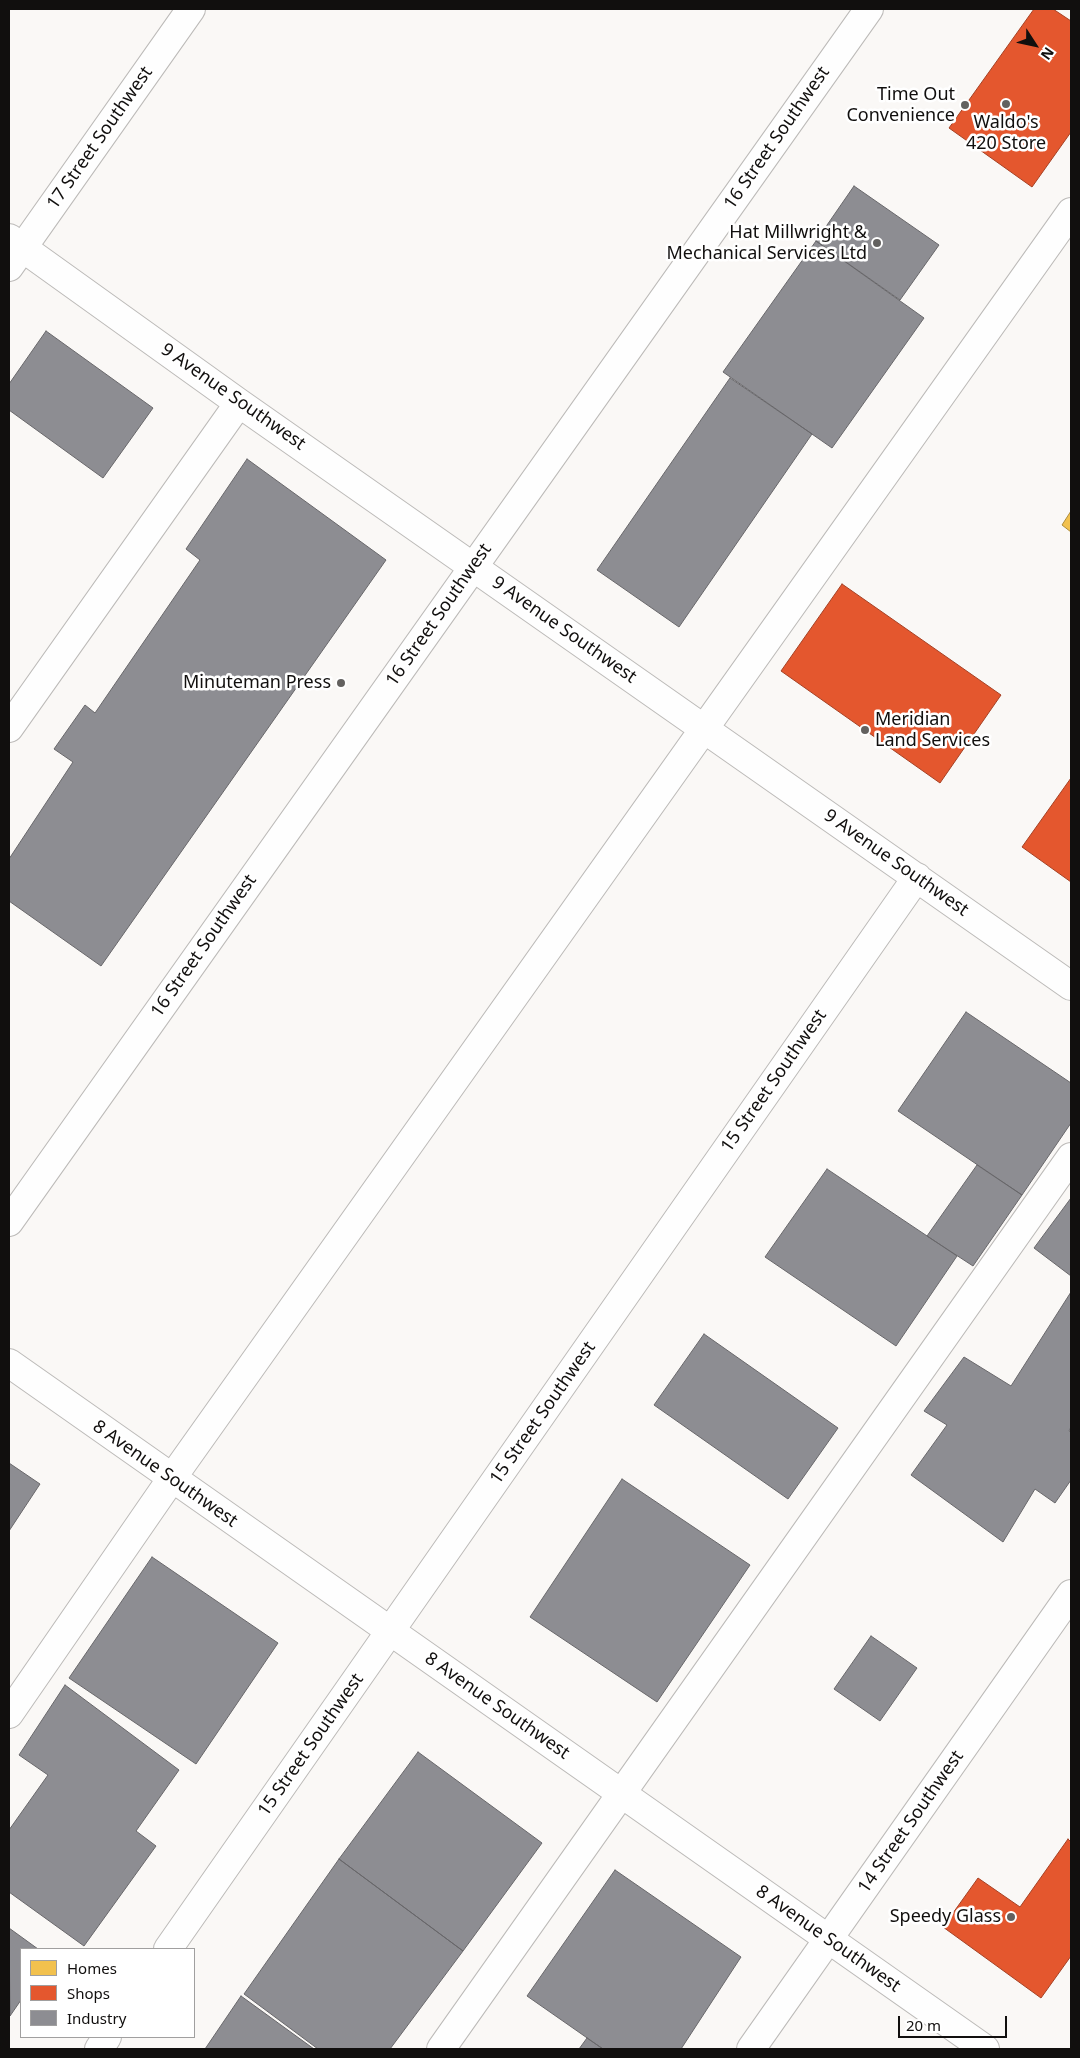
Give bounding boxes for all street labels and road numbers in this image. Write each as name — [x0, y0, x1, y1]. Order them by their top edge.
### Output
street label: 17 Street Southwest — [43, 63, 157, 213]
street label: 16 Street Southwest — [720, 63, 834, 213]
street label: 9 Avenue Southwest — [156, 339, 310, 455]
street label: 16 Street Southwest — [382, 540, 496, 690]
street label: 9 Avenue Southwest — [487, 572, 641, 688]
street label: 9 Avenue Southwest — [819, 805, 973, 921]
street label: 16 Street Southwest — [147, 871, 261, 1021]
street label: 15 Street Southwest — [717, 1006, 831, 1156]
street label: 15 Street Southwest — [486, 1338, 600, 1488]
street label: 8 Avenue Southwest — [88, 1416, 242, 1532]
street label: 8 Avenue Southwest — [420, 1648, 574, 1764]
street label: 15 Street Southwest — [254, 1670, 368, 1820]
street label: 14 Street Southwest — [854, 1747, 968, 1897]
street label: 8 Avenue Southwest — [751, 1881, 905, 1997]

